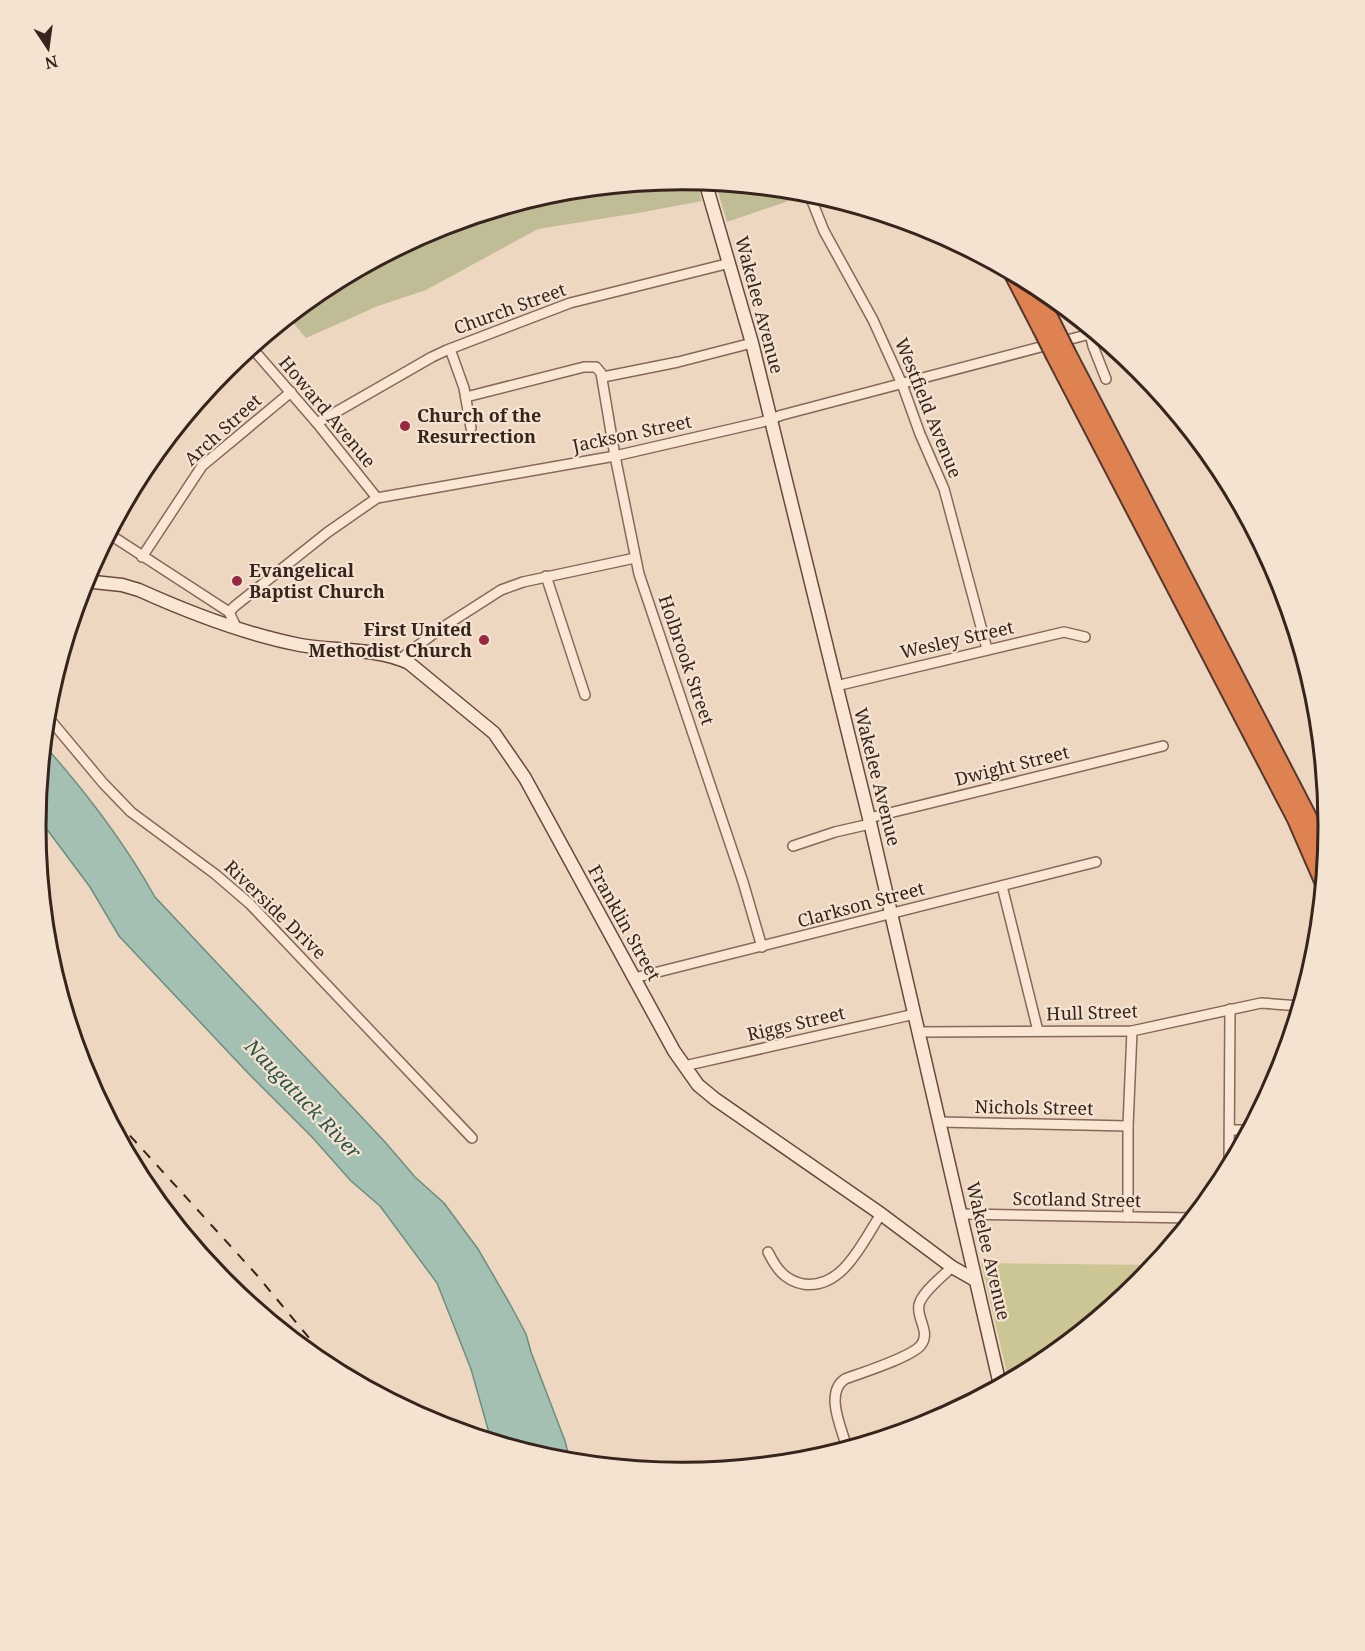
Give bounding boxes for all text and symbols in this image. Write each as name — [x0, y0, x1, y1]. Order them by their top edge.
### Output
north arrow — [18, 18, 78, 78]
text: N — [42, 50, 60, 75]
street label: Wakelee Avenue — [730, 233, 790, 376]
street label: Church Street — [450, 277, 569, 339]
street label: Westfield Avenue — [890, 334, 968, 481]
street label: Howard Avenue — [274, 350, 382, 472]
street label: Arch Street — [179, 388, 266, 470]
place label: Church of the Resurrection — [417, 403, 541, 448]
street label: Jackson Street — [569, 409, 693, 458]
marker: Church of the Resurrection — [398, 419, 412, 433]
place label: Evangelical Baptist Church — [249, 558, 385, 603]
marker: Evangelical Baptist Church — [230, 574, 244, 588]
street label: Holbrook Street — [653, 591, 720, 728]
street label: Wesley Street — [898, 614, 1016, 664]
place label: First United Methodist Church — [309, 617, 472, 662]
marker: First United Methodist Church — [477, 633, 491, 647]
street label: Wakelee Avenue — [849, 705, 907, 848]
street label: Dwight Street — [952, 739, 1071, 791]
street label: Riverside Drive — [220, 855, 332, 964]
street label: Franklin Street — [583, 860, 667, 985]
street label: Clarkson Street — [794, 876, 927, 933]
street label: Hull Street — [1046, 998, 1138, 1026]
street label: Riggs Street — [744, 1000, 847, 1046]
water label: Naugatuck River — [239, 1032, 368, 1165]
street label: Nichols Street — [974, 1094, 1094, 1120]
street label: Wakelee Avenue — [961, 1179, 1017, 1322]
street label: Scotland Street — [1012, 1186, 1142, 1212]

